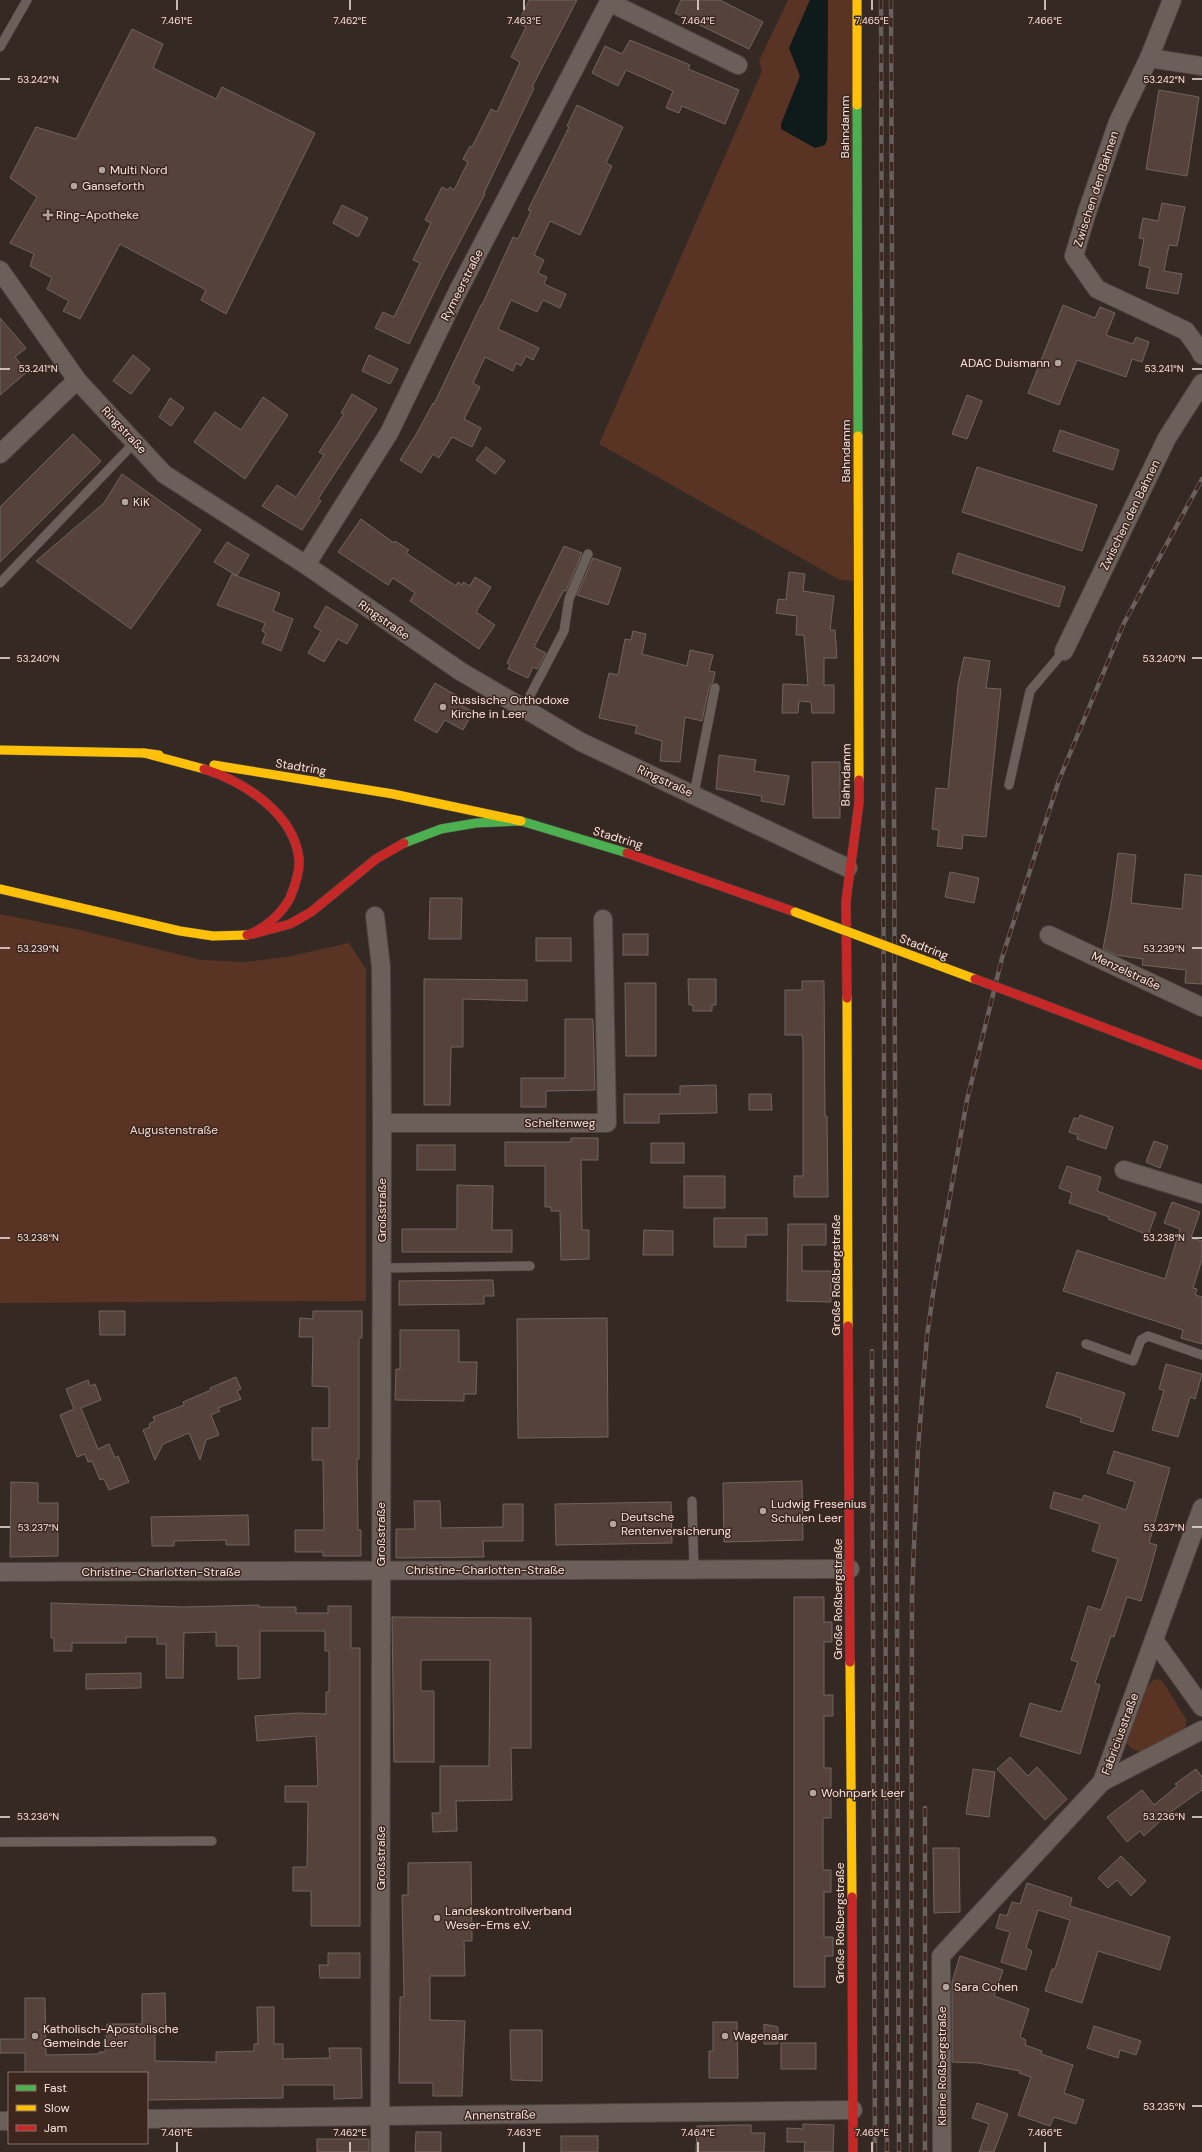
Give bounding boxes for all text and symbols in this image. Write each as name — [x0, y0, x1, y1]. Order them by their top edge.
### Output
text: 7.461°E — [161, 14, 193, 27]
text: 7.462°E — [333, 14, 367, 27]
text: 7.463°E — [507, 14, 541, 27]
text: 7.464°E — [681, 14, 715, 27]
text: 7.465°E — [855, 14, 889, 27]
text: 7.466°E — [1028, 14, 1063, 27]
text: 53.242°N — [17, 73, 59, 86]
text: 53.242°N — [1143, 73, 1185, 86]
street label: Bahndamm — [837, 96, 853, 159]
street label: Zwischen den Bahnen — [1070, 129, 1122, 249]
place label: Multi Nord — [110, 162, 168, 178]
marker: Multi Nord — [97, 165, 107, 175]
place label: Ganseforth — [82, 178, 144, 194]
marker: Ganseforth — [69, 181, 79, 191]
place label: Ring-Apotheke — [56, 207, 139, 223]
marker: Ring-Apotheke — [43, 210, 53, 220]
street label: Rymeerstraße — [437, 246, 487, 324]
place label: ADAC Duismann — [960, 355, 1050, 371]
marker: ADAC Duismann — [1053, 358, 1063, 368]
text: 53.241°N — [18, 362, 58, 375]
text: 53.241°N — [1144, 362, 1184, 375]
street label: Ringstraße — [98, 403, 150, 457]
street label: Bahndamm — [838, 420, 854, 483]
street label: Zwischen den Bahnen — [1096, 457, 1164, 573]
place label: KiK — [133, 494, 150, 510]
marker: KiK — [120, 497, 130, 507]
street label: Ringstraße — [355, 596, 413, 644]
text: 53.240°N — [17, 652, 59, 665]
text: 53.240°N — [1143, 652, 1185, 665]
place label: Russische Orthodoxe Kirche in Leer — [451, 692, 569, 722]
marker: Russische Orthodoxe Kirche in Leer — [438, 702, 448, 712]
street label: Bahndamm — [837, 743, 855, 807]
street label: Stadtring — [274, 755, 328, 779]
street label: Ringstraße — [635, 761, 696, 801]
street label: Stadtring — [591, 823, 645, 853]
street label: Stadtring — [897, 930, 951, 964]
text: 53.239°N — [17, 942, 59, 955]
text: 53.239°N — [1143, 942, 1185, 955]
street label: Menzelstraße — [1089, 948, 1163, 994]
street label: Scheltenweg — [525, 1115, 596, 1131]
park label: Augustenstraße — [130, 1122, 218, 1138]
street label: Großstraße — [374, 1178, 390, 1242]
street label: Große Roßbergstraße — [828, 1214, 844, 1336]
text: 53.238°N — [17, 1231, 59, 1244]
text: 53.238°N — [1143, 1231, 1185, 1244]
place label: Ludwig Fresenius Schulen Leer — [771, 1496, 867, 1526]
street label: Großstraße — [373, 1502, 389, 1566]
marker: Ludwig Fresenius Schulen Leer — [758, 1506, 768, 1516]
place label: Deutsche Rentenversicherung — [621, 1509, 732, 1539]
marker: Deutsche Rentenversicherung — [608, 1519, 618, 1529]
text: 53.237°N — [17, 1521, 59, 1534]
text: 53.237°N — [1143, 1521, 1185, 1534]
street label: Große Roßbergstraße — [830, 1538, 846, 1660]
street label: Christine-Charlotten-Straße — [405, 1562, 565, 1578]
street label: Christine-Charlotten-Straße — [81, 1564, 241, 1580]
street label: Fabriciusstraße — [1098, 1691, 1142, 1777]
place label: Wohnpark Leer — [821, 1785, 905, 1801]
marker: Wohnpark Leer — [808, 1788, 818, 1798]
text: 53.236°N — [17, 1810, 59, 1823]
text: 53.236°N — [1143, 1810, 1185, 1823]
street label: Großstraße — [373, 1826, 389, 1890]
street label: Große Roßbergstraße — [832, 1862, 848, 1984]
place label: Landeskontrollverband Weser-Ems e.V. — [445, 1903, 572, 1933]
marker: Landeskontrollverband Weser-Ems e.V. — [432, 1913, 442, 1923]
place label: Sara Cohen — [954, 1979, 1018, 1995]
marker: Sara Cohen — [941, 1982, 951, 1992]
street label: Kleine Roßbergstraße — [934, 2006, 950, 2126]
place label: Katholisch-Apostolische Gemeinde Leer — [43, 2021, 179, 2051]
place label: Wagenaar — [733, 2028, 789, 2044]
marker: Katholisch-Apostolische Gemeinde Leer — [30, 2031, 40, 2041]
marker: Wagenaar — [720, 2031, 730, 2041]
legend — [8, 2072, 148, 2144]
text: Fast — [44, 2080, 67, 2096]
text: Slow — [44, 2100, 70, 2116]
text: 53.235°N — [1143, 2100, 1185, 2113]
street label: Annenstraße — [464, 2106, 536, 2124]
text: Jam — [44, 2120, 67, 2136]
text: 7.461°E — [161, 2126, 193, 2139]
text: 7.462°E — [333, 2126, 367, 2139]
text: 7.463°E — [507, 2126, 541, 2139]
text: 7.464°E — [681, 2126, 715, 2139]
text: 7.465°E — [855, 2126, 889, 2139]
text: 7.466°E — [1028, 2126, 1063, 2139]

